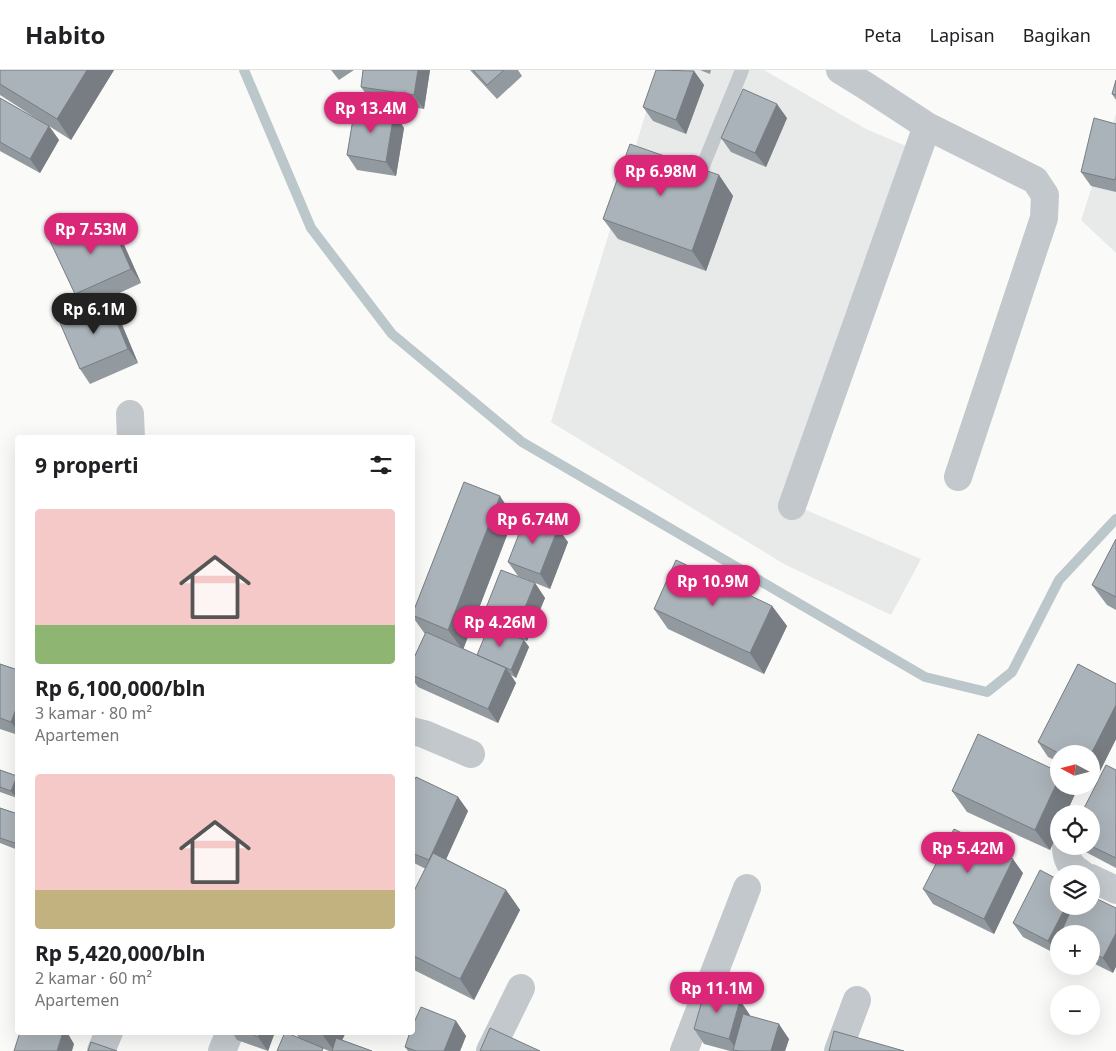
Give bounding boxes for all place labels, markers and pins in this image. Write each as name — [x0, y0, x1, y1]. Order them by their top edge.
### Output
pin: Rp 13.4M — [319, 92, 423, 134]
pin: Rp 6.98M — [609, 154, 713, 197]
pin: Rp 7.53M — [39, 212, 143, 255]
pin: Rp 6.1M — [48, 292, 140, 335]
pin: Rp 6.74M — [481, 502, 585, 545]
pin: Rp 10.9M — [661, 564, 765, 607]
pin: Rp 4.26M — [448, 606, 552, 648]
pin: Rp 5.42M — [916, 832, 1020, 874]
pin: Rp 11.1M — [665, 972, 769, 1014]

